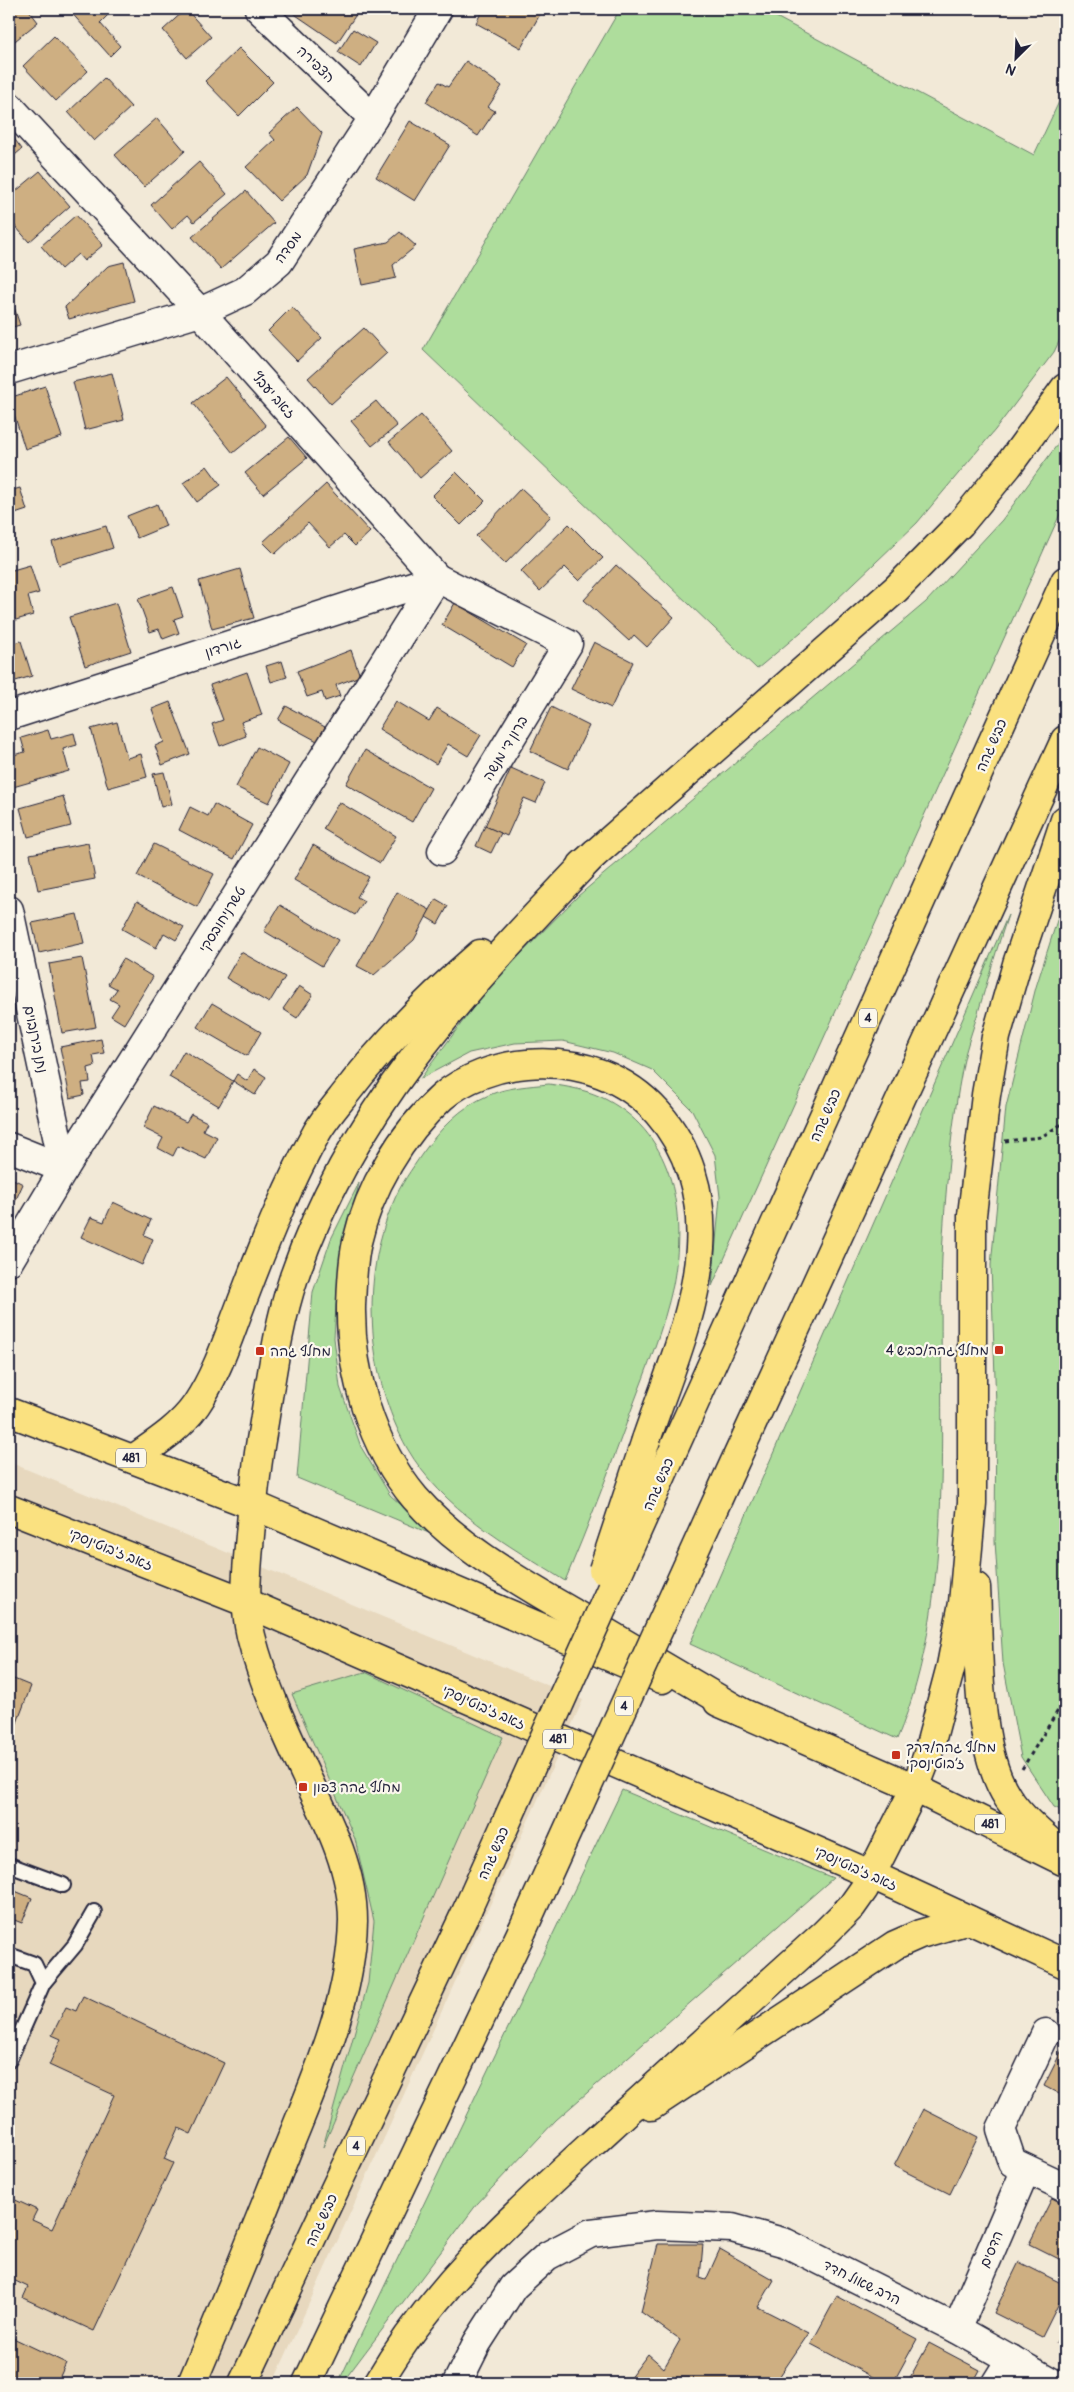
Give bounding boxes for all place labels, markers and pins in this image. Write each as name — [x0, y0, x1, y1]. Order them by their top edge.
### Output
place label: מחלף גהה/כביש 4 — [886, 1342, 989, 1359]
place label: מחלף גהה — [270, 1343, 331, 1360]
marker: מחלף גהה/כביש 4 — [993, 1344, 1005, 1356]
marker: מחלף גהה — [254, 1345, 266, 1357]
place label: מחלף גהה/דרך ז׳בוטינסקי — [906, 1739, 996, 1772]
marker: מחלף גהה/דרך ז׳בוטינסקי — [890, 1749, 902, 1761]
place label: מחלף גהה צפון — [313, 1779, 401, 1796]
marker: מחלף גהה צפון — [297, 1781, 309, 1793]

